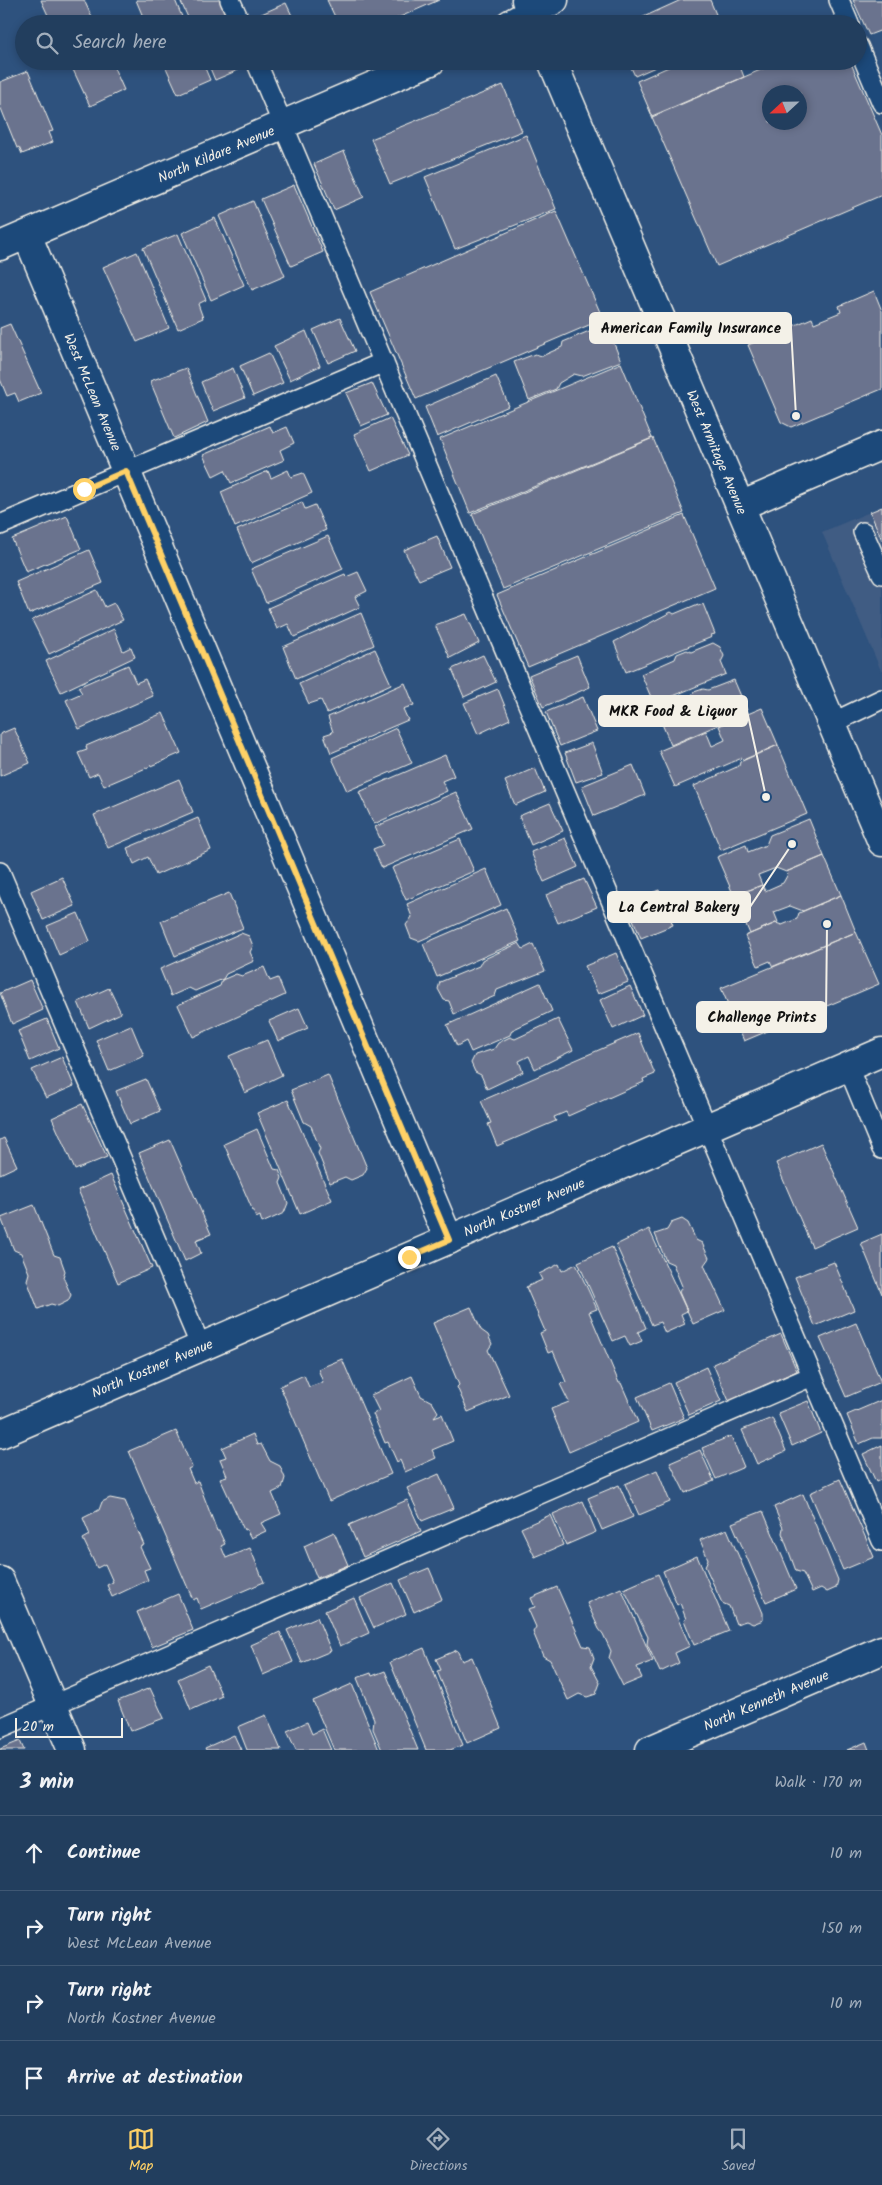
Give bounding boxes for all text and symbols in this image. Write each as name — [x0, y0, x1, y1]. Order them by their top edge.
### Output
search box — [15, 15, 867, 70]
text: Search here — [73, 28, 167, 58]
icon: search — [33, 29, 61, 57]
north arrow — [762, 85, 807, 130]
street label: North Kildare Avenue — [154, 120, 279, 190]
callout: American Family Insurance — [590, 313, 791, 343]
text: American Family Insurance — [601, 317, 782, 341]
street label: West McLean Avenue — [57, 330, 127, 455]
street label: West Armitage Avenue — [680, 387, 753, 519]
route start — [73, 478, 96, 501]
callout: MKR Food & Liquor — [599, 696, 747, 726]
text: MKR Food & Liquor — [609, 700, 737, 724]
callout: La Central Bakery — [608, 892, 750, 922]
text: La Central Bakery — [618, 896, 740, 920]
callout: Challenge Prints — [697, 1002, 826, 1032]
text: Challenge Prints — [708, 1006, 816, 1030]
street label: North Kostner Avenue — [460, 1172, 589, 1243]
route end — [398, 1246, 421, 1269]
street label: North Kostner Avenue — [88, 1333, 217, 1404]
street label: North Kenneth Avenue — [700, 1664, 833, 1737]
scale bar — [15, 1715, 122, 1738]
text: 20 m — [22, 1716, 54, 1738]
text: 3 min — [20, 1766, 74, 1799]
text: Walk · 170 m — [774, 1770, 862, 1795]
text: Continue — [67, 1838, 140, 1868]
icon: ahead — [20, 1839, 48, 1867]
text: 10 m — [830, 1841, 862, 1866]
text: Turn right — [67, 1901, 152, 1931]
icon: right — [20, 1914, 48, 1942]
text: 150 m — [821, 1916, 862, 1941]
text: West McLean Avenue — [67, 1931, 211, 1956]
text: Turn right — [67, 1976, 152, 2006]
icon: right — [20, 1989, 48, 2017]
text: 10 m — [830, 1991, 862, 2016]
text: North Kostner Avenue — [67, 2006, 216, 2031]
text: Arrive at destination — [67, 2063, 243, 2093]
icon: arrive — [20, 2064, 48, 2092]
tab: Map — [127, 2125, 155, 2177]
tab: Directions — [409, 2125, 467, 2177]
tab: Saved — [722, 2125, 755, 2177]

